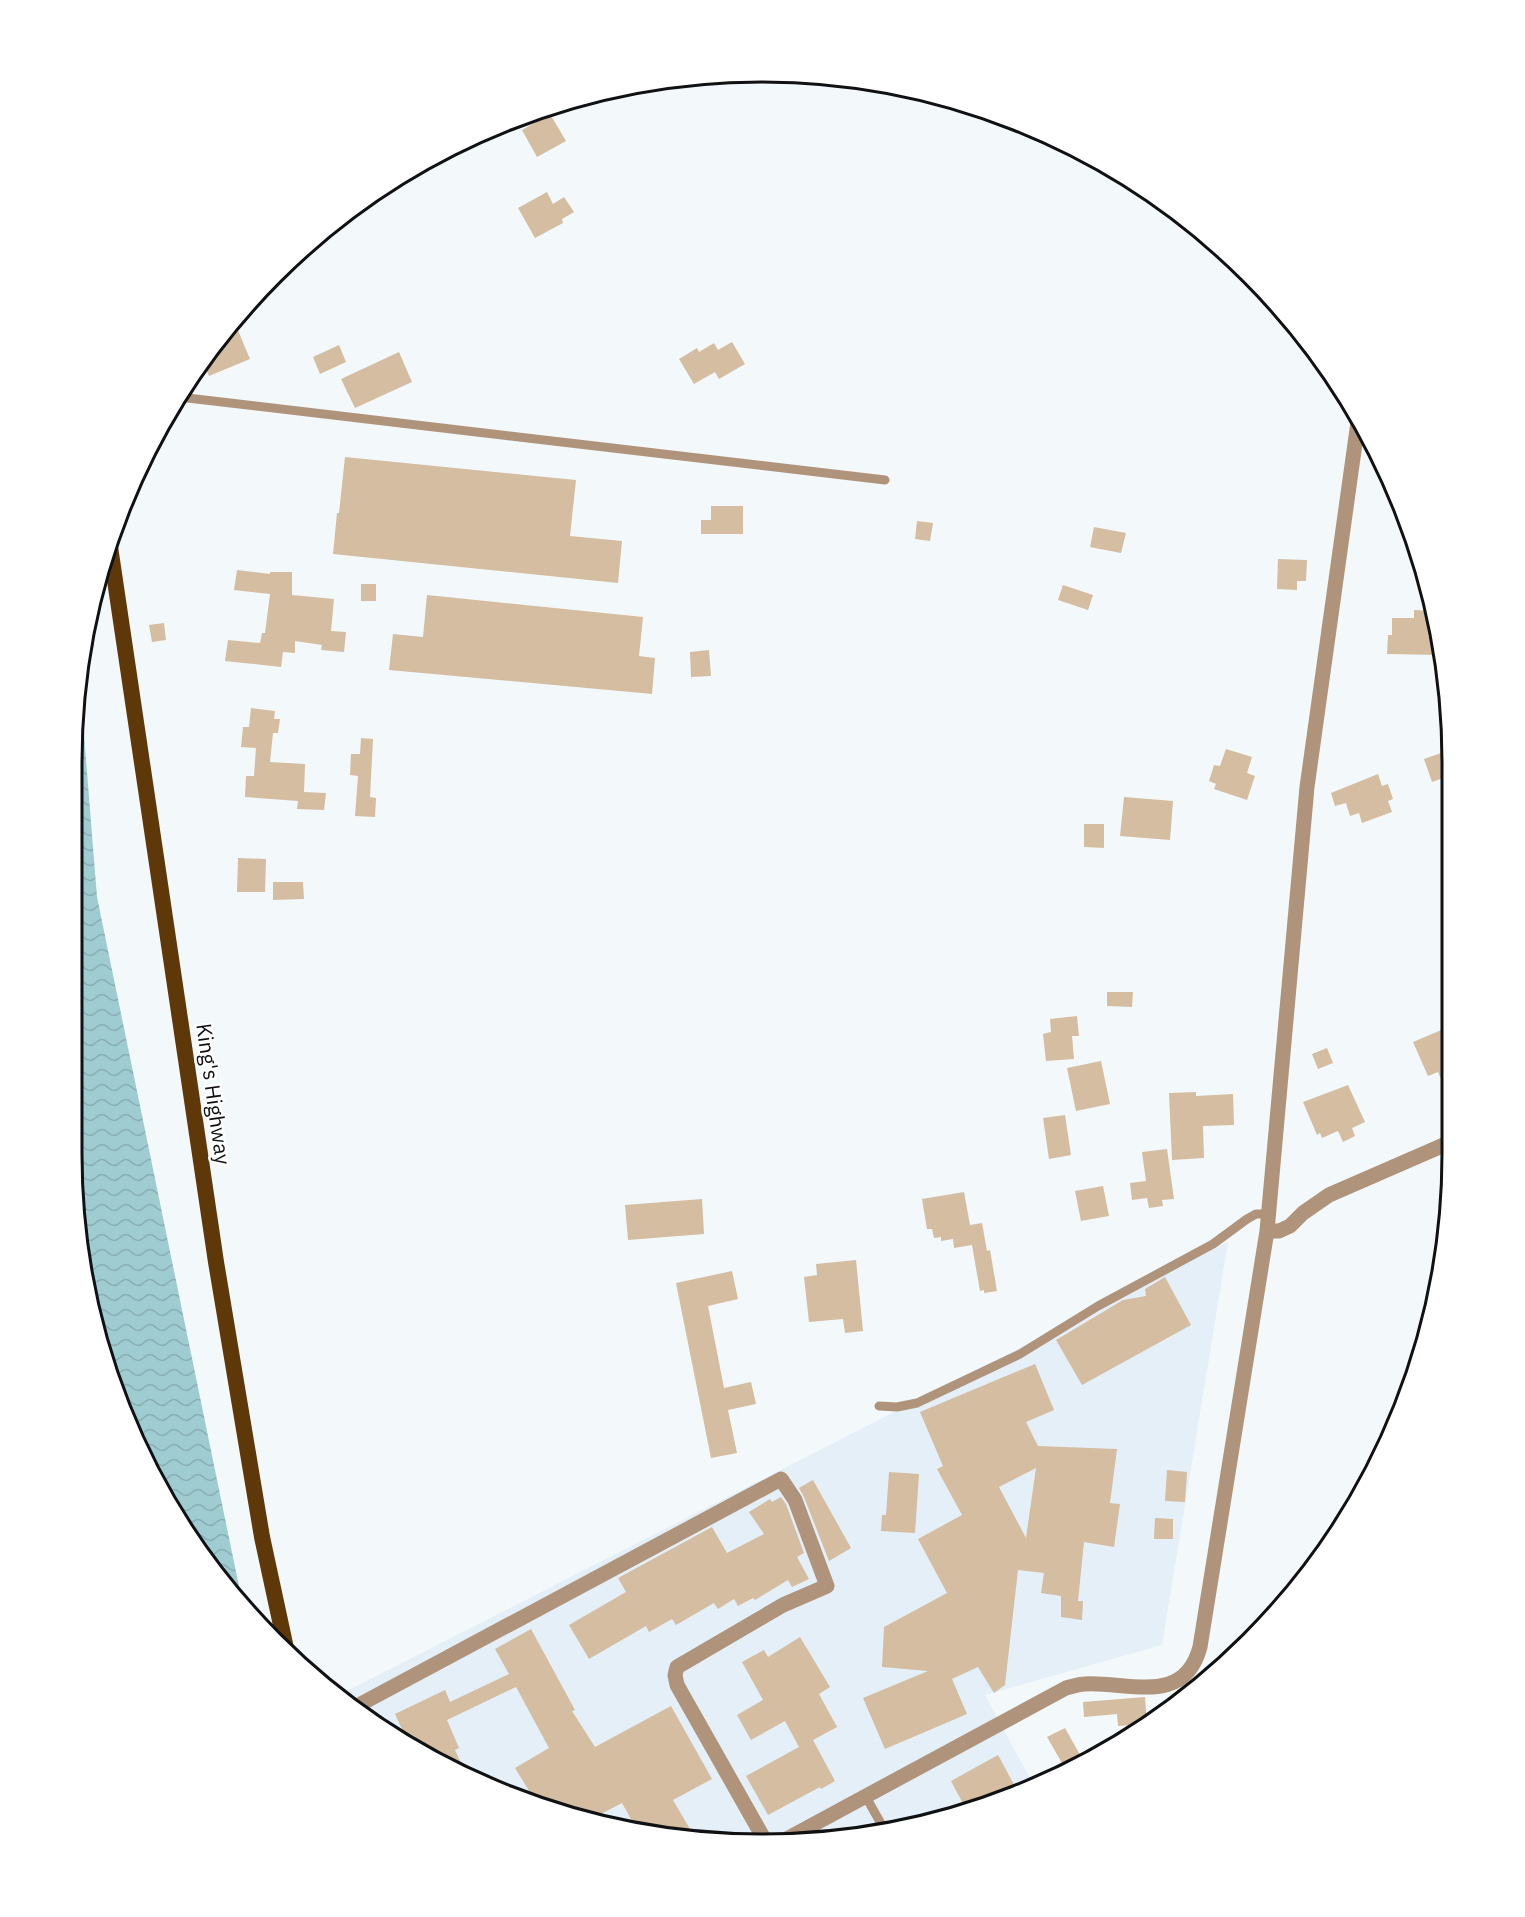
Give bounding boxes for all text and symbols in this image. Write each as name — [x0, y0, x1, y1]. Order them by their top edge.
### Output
street label: King's Highway — [190, 1021, 238, 1167]

